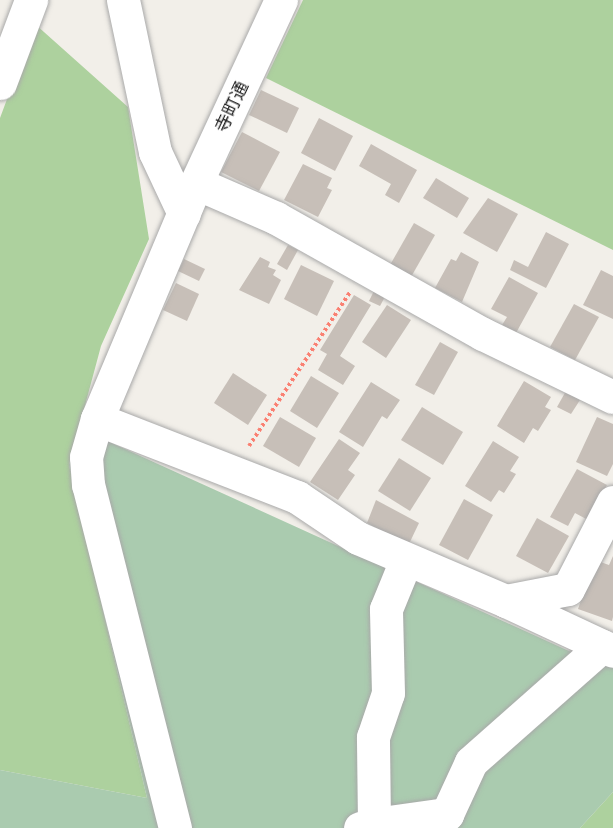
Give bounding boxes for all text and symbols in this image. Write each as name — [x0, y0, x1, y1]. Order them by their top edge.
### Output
street label: 寺町通 — [211, 78, 253, 136]

